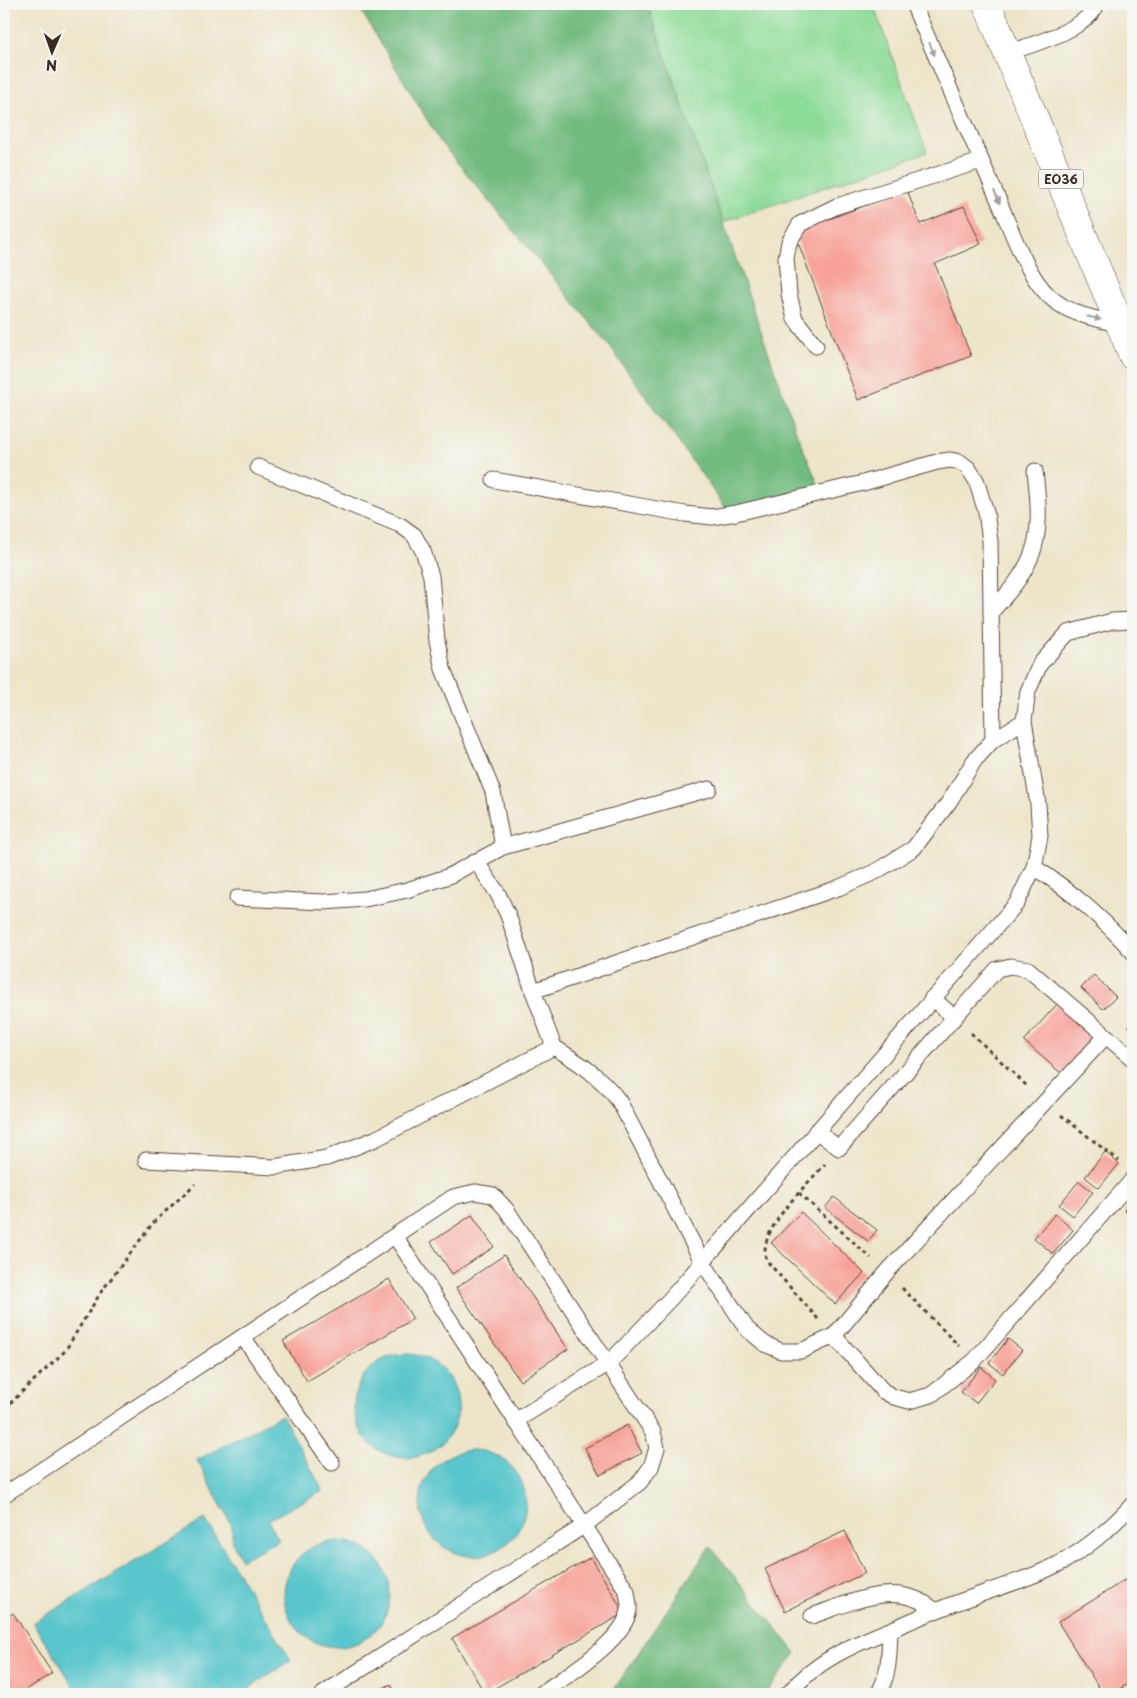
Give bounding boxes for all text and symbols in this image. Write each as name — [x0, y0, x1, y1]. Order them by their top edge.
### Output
north arrow — [28, 28, 78, 78]
one-way arrow — [928, 41, 936, 56]
text: N — [46, 55, 57, 76]
road number: ΕΟ36 — [1038, 170, 1084, 188]
one-way arrow — [994, 190, 1002, 204]
one-way arrow — [1086, 314, 1101, 322]

